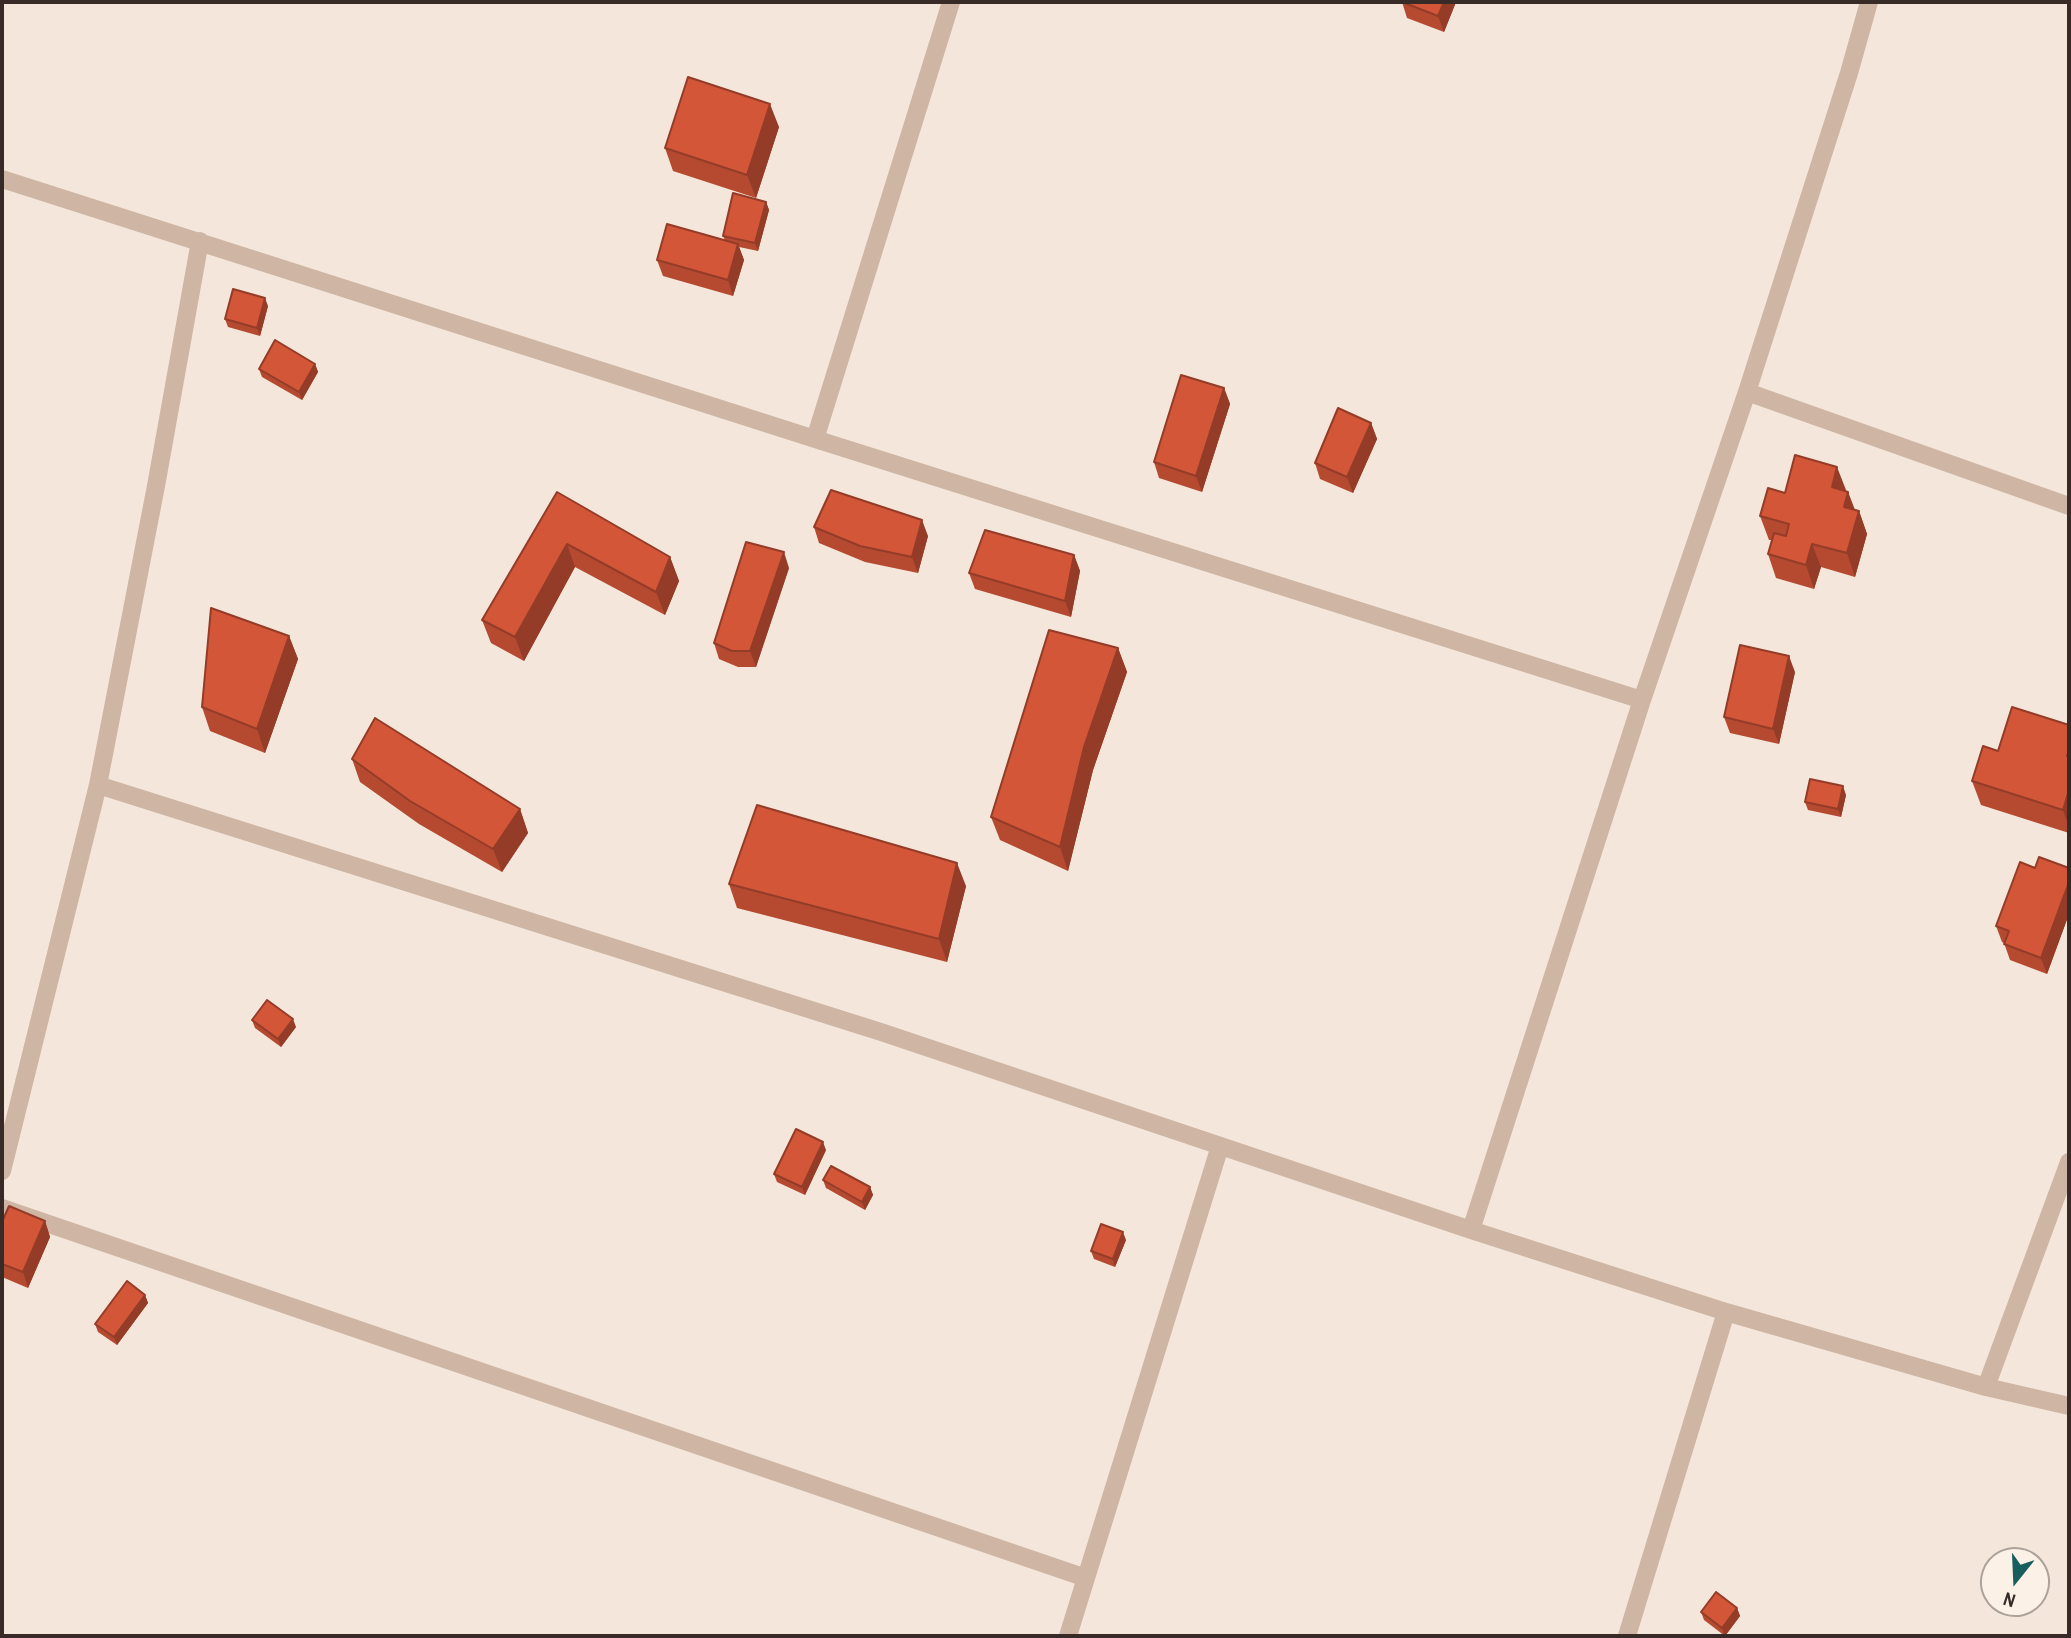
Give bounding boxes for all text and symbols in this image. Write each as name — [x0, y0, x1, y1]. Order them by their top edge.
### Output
north arrow — [1980, 1547, 2050, 1617]
text: N — [2000, 1586, 2018, 1614]

